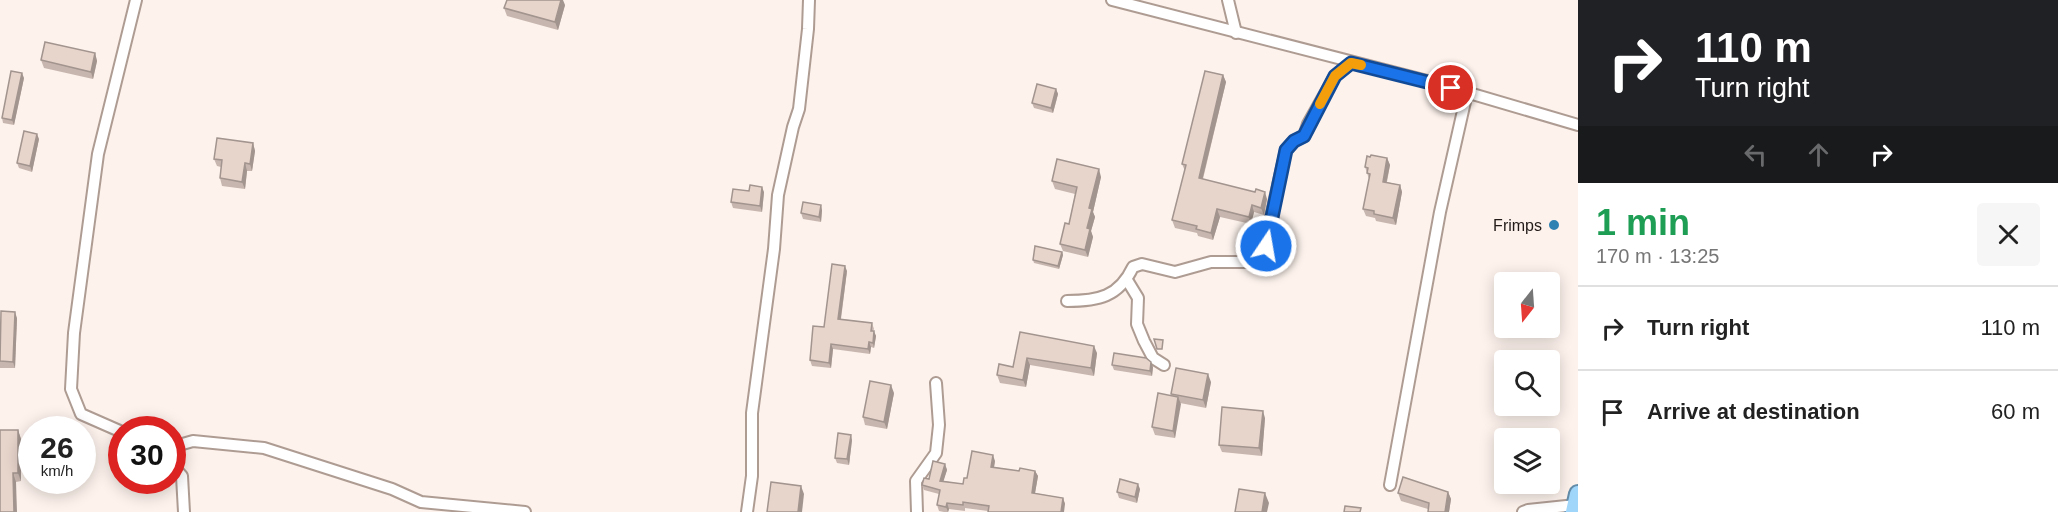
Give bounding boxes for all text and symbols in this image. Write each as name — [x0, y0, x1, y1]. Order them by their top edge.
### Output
icon: right — [1596, 24, 1674, 102]
text: 110 m — [1695, 24, 1812, 71]
pin — [1425, 62, 1476, 113]
icon: arrive — [1434, 71, 1467, 104]
text: Turn right — [1695, 73, 1810, 103]
icon: left — [1739, 138, 1772, 171]
icon: ahead — [1802, 138, 1835, 171]
icon: right — [1865, 138, 1898, 171]
text: 1 min — [1596, 202, 1690, 243]
button: close — [1977, 203, 2040, 266]
position arrow — [1234, 214, 1298, 278]
place label: Frimps — [1493, 217, 1542, 234]
marker: Frimps — [1547, 218, 1561, 232]
text: 170 m · 13:25 — [1596, 245, 1719, 267]
north arrow — [1494, 272, 1560, 338]
map controls — [1494, 272, 1560, 494]
icon: right — [1596, 312, 1629, 345]
text: Turn right — [1647, 315, 1749, 340]
text: 110 m — [1980, 315, 2040, 340]
button: search — [1494, 350, 1560, 416]
icon: arrive — [1596, 396, 1629, 429]
text: Arrive at destination — [1647, 399, 1860, 424]
text: 60 m — [1991, 399, 2040, 424]
speed limit sign: 30 — [108, 416, 186, 494]
button: layers — [1494, 428, 1560, 494]
text: 26 — [40, 431, 74, 464]
text: km/h — [41, 462, 73, 479]

